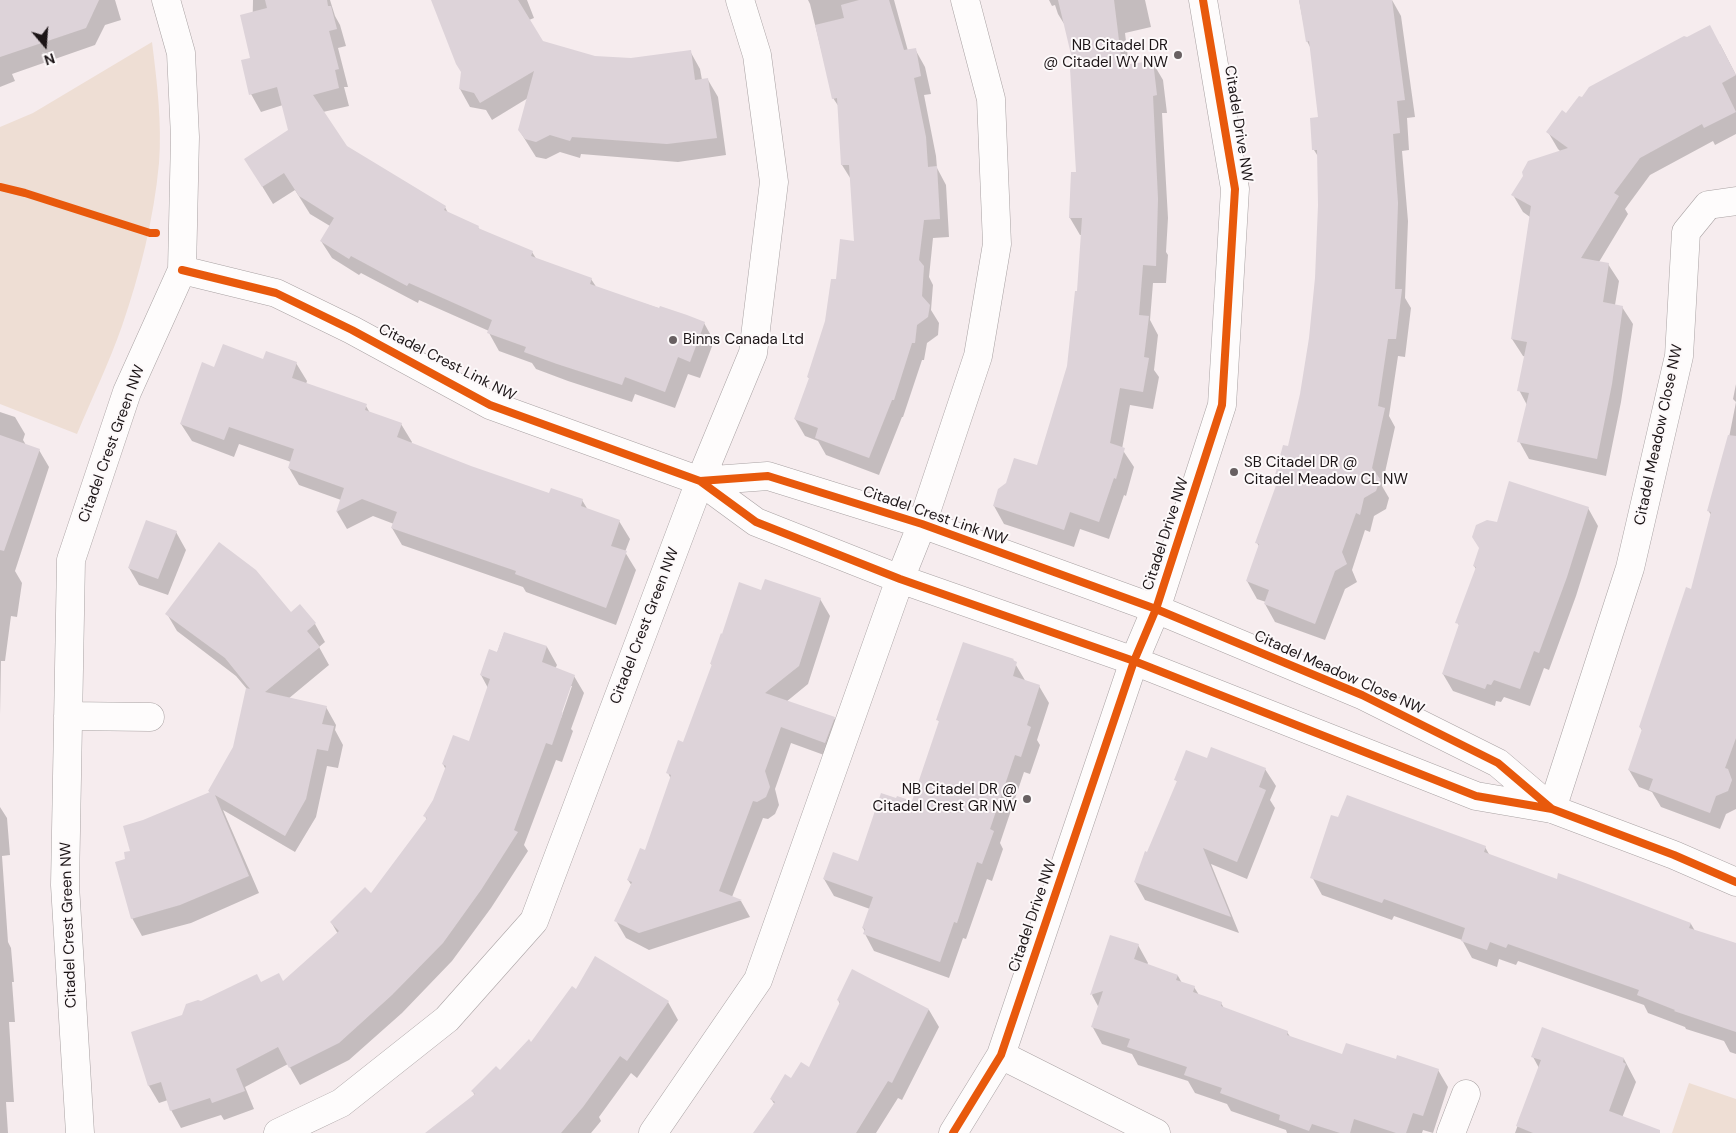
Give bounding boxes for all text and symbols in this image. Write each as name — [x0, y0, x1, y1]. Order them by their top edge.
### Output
north arrow — [20, 20, 70, 70]
place label: NB Citadel DR @ Citadel WY NW — [1043, 37, 1168, 72]
text: N — [42, 49, 57, 69]
marker: NB Citadel DR @ Citadel WY NW — [1172, 49, 1184, 61]
street label: Citadel Drive NW — [1220, 64, 1256, 184]
street label: Citadel Crest Link NW — [375, 321, 519, 405]
place label: Binns Canada Ltd — [683, 331, 804, 349]
marker: Binns Canada Ltd — [667, 334, 679, 346]
street label: Citadel Meadow Close NW — [1631, 343, 1687, 527]
street label: Citadel Crest Green NW — [75, 363, 149, 525]
place label: SB Citadel DR @ Citadel Meadow CL NW — [1244, 454, 1408, 489]
marker: SB Citadel DR @ Citadel Meadow CL NW — [1228, 466, 1240, 478]
street label: Citadel Drive NW — [1139, 475, 1193, 593]
street label: Citadel Crest Link NW — [860, 483, 1010, 549]
street label: Citadel Crest Green NW — [607, 545, 683, 707]
street label: Citadel Meadow Close NW — [1251, 627, 1427, 719]
place label: NB Citadel DR @ Citadel Crest GR NW — [873, 781, 1017, 816]
marker: NB Citadel DR @ Citadel Crest GR NW — [1021, 793, 1033, 805]
street label: Citadel Crest Green NW — [57, 842, 81, 1008]
street label: Citadel Drive NW — [1005, 857, 1061, 975]

